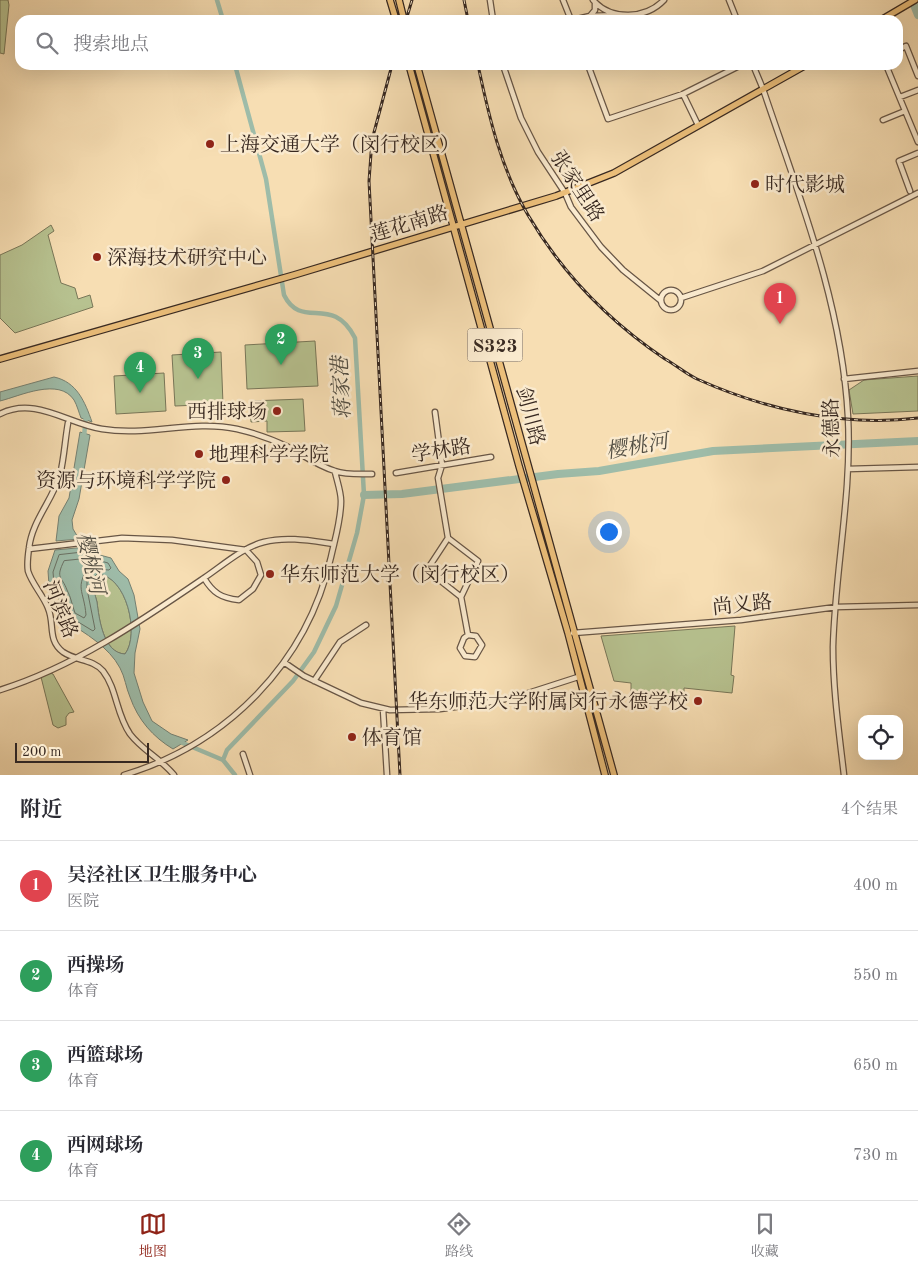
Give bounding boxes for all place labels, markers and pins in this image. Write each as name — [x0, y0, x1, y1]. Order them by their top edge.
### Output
place label: 上海交通大学（闵行校区） — [220, 134, 460, 156]
marker: 上海交通大学（闵行校区） — [204, 138, 216, 150]
place label: 时代影城 — [765, 174, 845, 196]
marker: 时代影城 — [749, 178, 761, 190]
place label: 深海技术研究中心 — [107, 246, 267, 269]
marker: 深海技术研究中心 — [91, 251, 103, 263]
pin: 1 — [764, 283, 796, 324]
pin: 2 — [265, 324, 297, 365]
pin: 3 — [182, 338, 214, 379]
pin: 4 — [124, 352, 156, 393]
place label: 西排球场 — [187, 401, 267, 423]
marker: 西排球场 — [271, 405, 283, 417]
place label: 地理科学学院 — [209, 444, 329, 466]
marker: 地理科学学院 — [193, 448, 205, 460]
place label: 资源与环境科学学院 — [36, 470, 216, 492]
marker: 资源与环境科学学院 — [220, 474, 232, 486]
place label: 华东师范大学（闵行校区） — [280, 563, 520, 586]
marker: 华东师范大学（闵行校区） — [264, 568, 276, 580]
place label: 华东师范大学附属闵行永德学校 — [408, 690, 688, 713]
marker: 华东师范大学附属闵行永德学校 — [692, 695, 704, 707]
place label: 体育馆 — [362, 727, 422, 749]
marker: 体育馆 — [346, 731, 358, 743]

